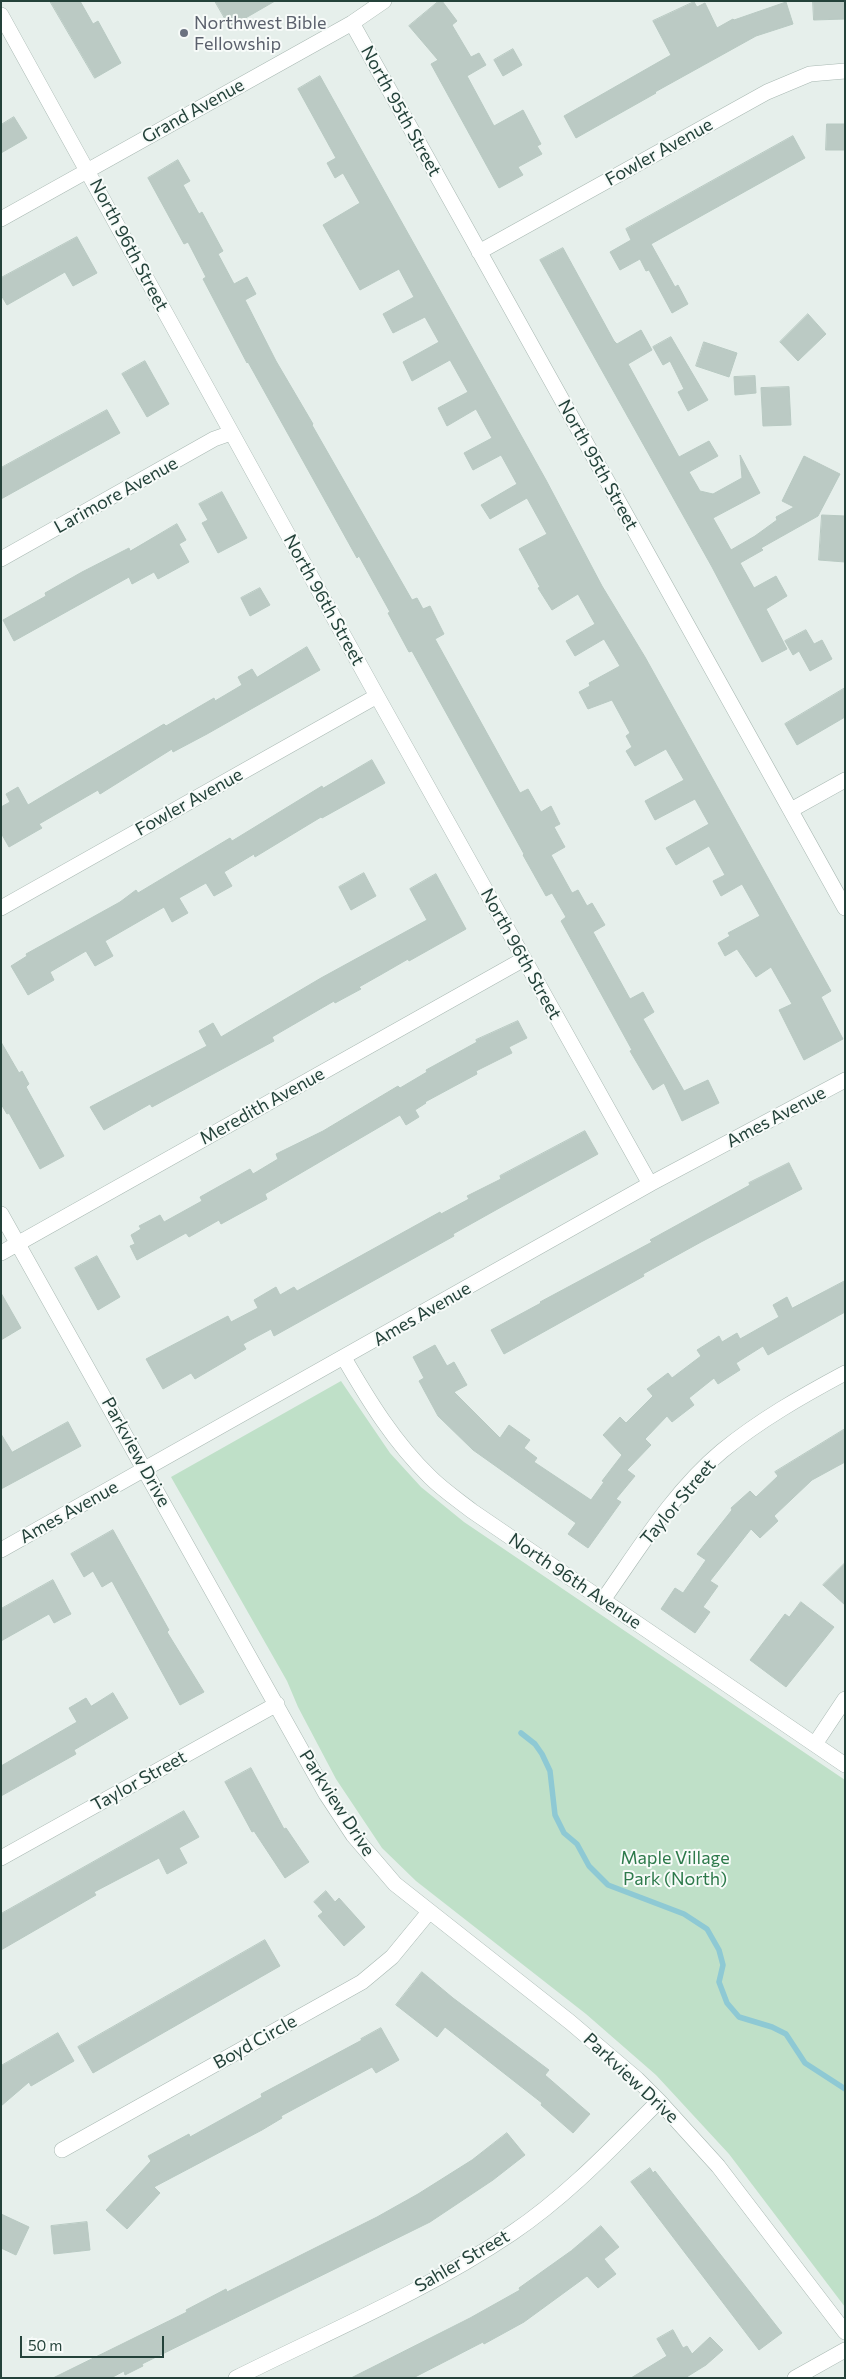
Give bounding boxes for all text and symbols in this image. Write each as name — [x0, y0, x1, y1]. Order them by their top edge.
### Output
place label: Northwest Bible Fellowship — [194, 12, 327, 54]
marker: Northwest Bible Fellowship — [178, 27, 190, 39]
street label: North 95th Street — [356, 42, 446, 180]
street label: Grand Avenue — [138, 74, 248, 148]
street label: Fowler Avenue — [602, 114, 716, 190]
street label: North 96th Street — [85, 175, 173, 315]
street label: North 95th Street — [553, 396, 643, 534]
street label: Larimore Avenue — [50, 452, 182, 538]
street label: North 96th Street — [279, 531, 369, 669]
street label: Fowler Avenue — [132, 764, 246, 840]
street label: North 96th Street — [476, 885, 566, 1023]
street label: Meredith Avenue — [196, 1063, 328, 1149]
street label: Ames Avenue — [723, 1082, 829, 1152]
street label: Ames Avenue — [369, 1277, 475, 1351]
street label: Parkview Drive — [97, 1393, 175, 1511]
street label: Taylor Street — [636, 1455, 720, 1549]
street label: Ames Avenue — [16, 1476, 122, 1548]
street label: North 96th Avenue — [504, 1529, 646, 1633]
street label: Taylor Street — [88, 1746, 190, 1816]
street label: Parkview Drive — [295, 1746, 379, 1860]
park label: Maple Village Park (North) — [620, 1847, 730, 1890]
street label: Boyd Circle — [210, 2010, 300, 2074]
street label: Parkview Drive — [579, 2028, 683, 2128]
street label: Sahler Street — [411, 2225, 513, 2297]
scale bar — [22, 2326, 166, 2358]
text: 50 m — [28, 2336, 62, 2354]

